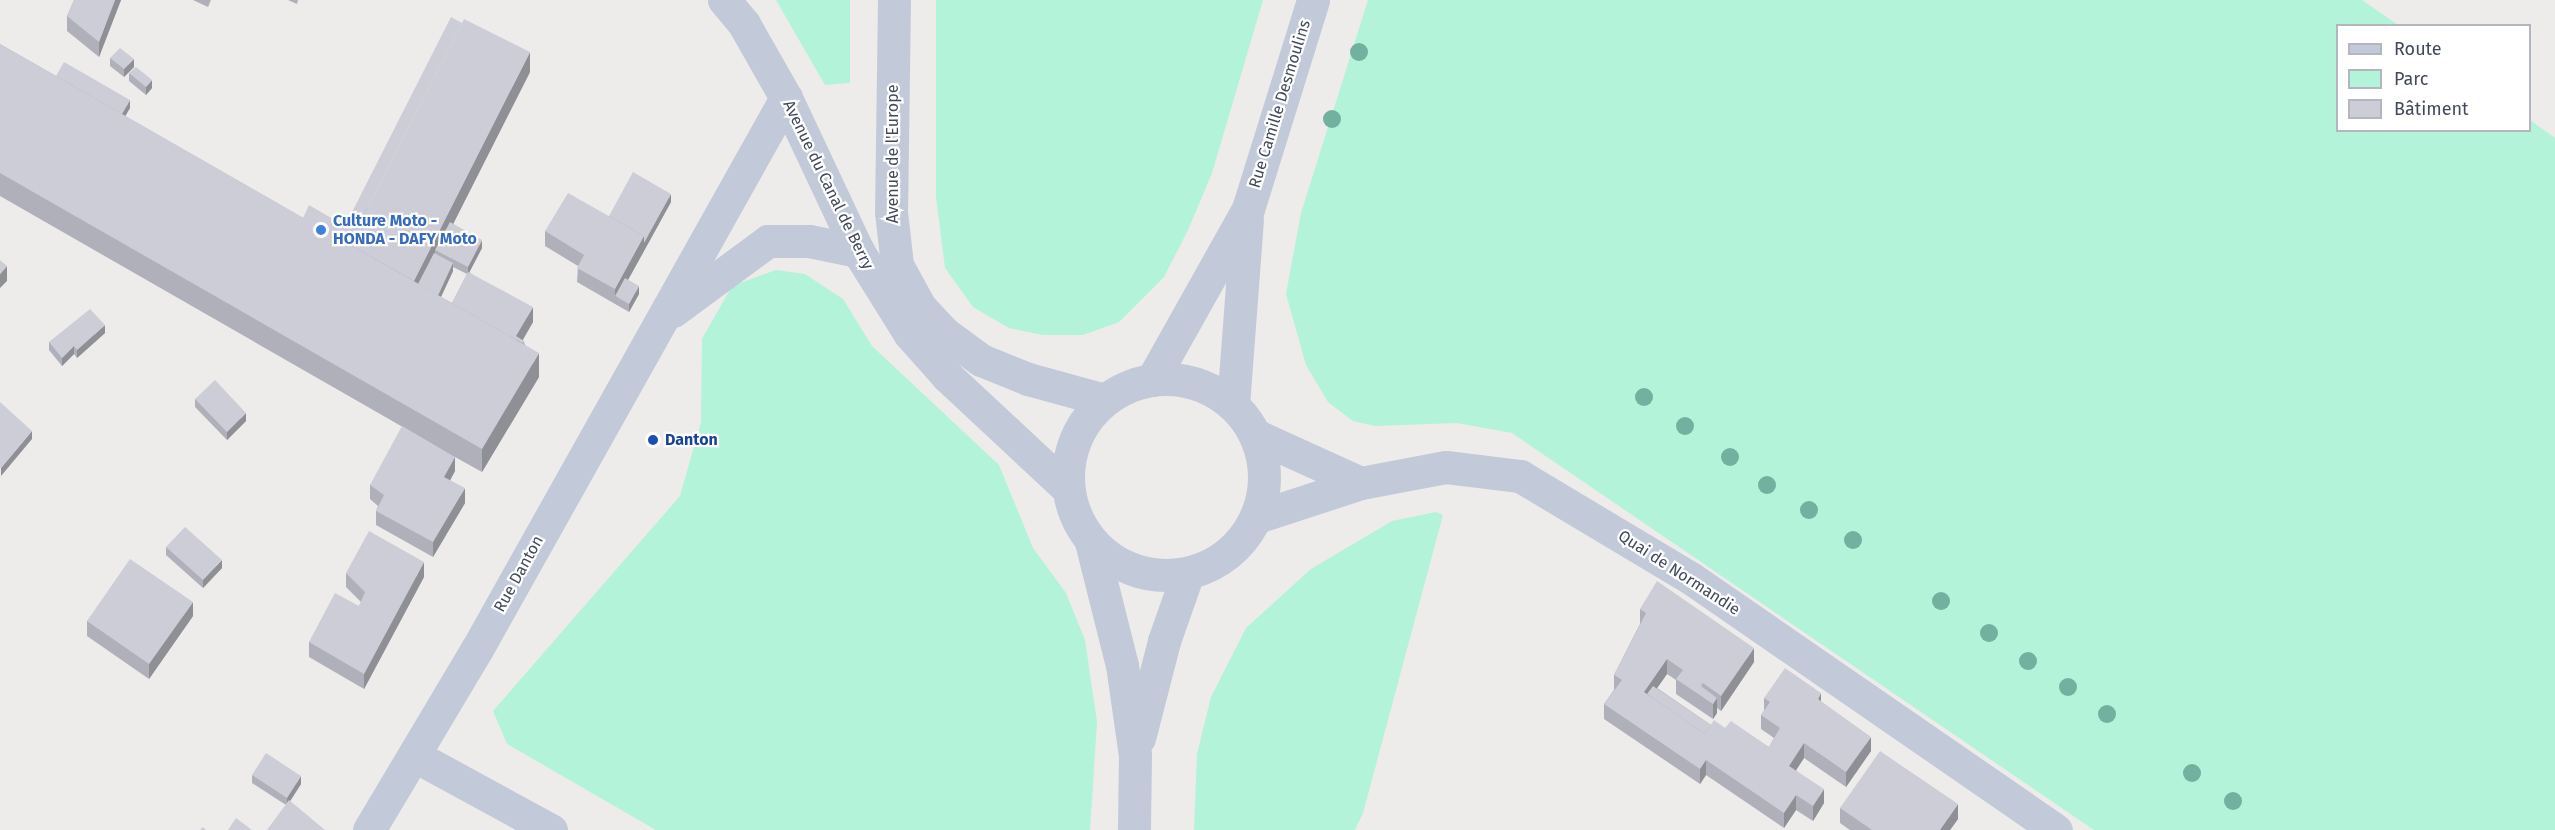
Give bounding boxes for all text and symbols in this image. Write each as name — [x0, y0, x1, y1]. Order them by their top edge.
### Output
street label: Rue Camille Desmoulins — [1245, 18, 1315, 190]
legend — [2336, 24, 2531, 132]
text: Route — [2394, 38, 2442, 60]
text: Parc — [2394, 68, 2428, 90]
street label: Avenue de l'Europe — [883, 85, 903, 223]
street label: Avenue du Canal de Berry — [779, 97, 877, 273]
text: Bâtiment — [2394, 98, 2469, 120]
place label: Culture Moto - HONDA - DAFY Moto — [333, 211, 477, 249]
marker: Culture Moto - HONDA - DAFY Moto — [314, 223, 328, 237]
place label: Danton — [665, 430, 718, 450]
marker: Danton — [646, 433, 660, 447]
street label: Quai de Normandie — [1614, 526, 1744, 620]
street label: Rue Danton — [490, 532, 548, 616]

